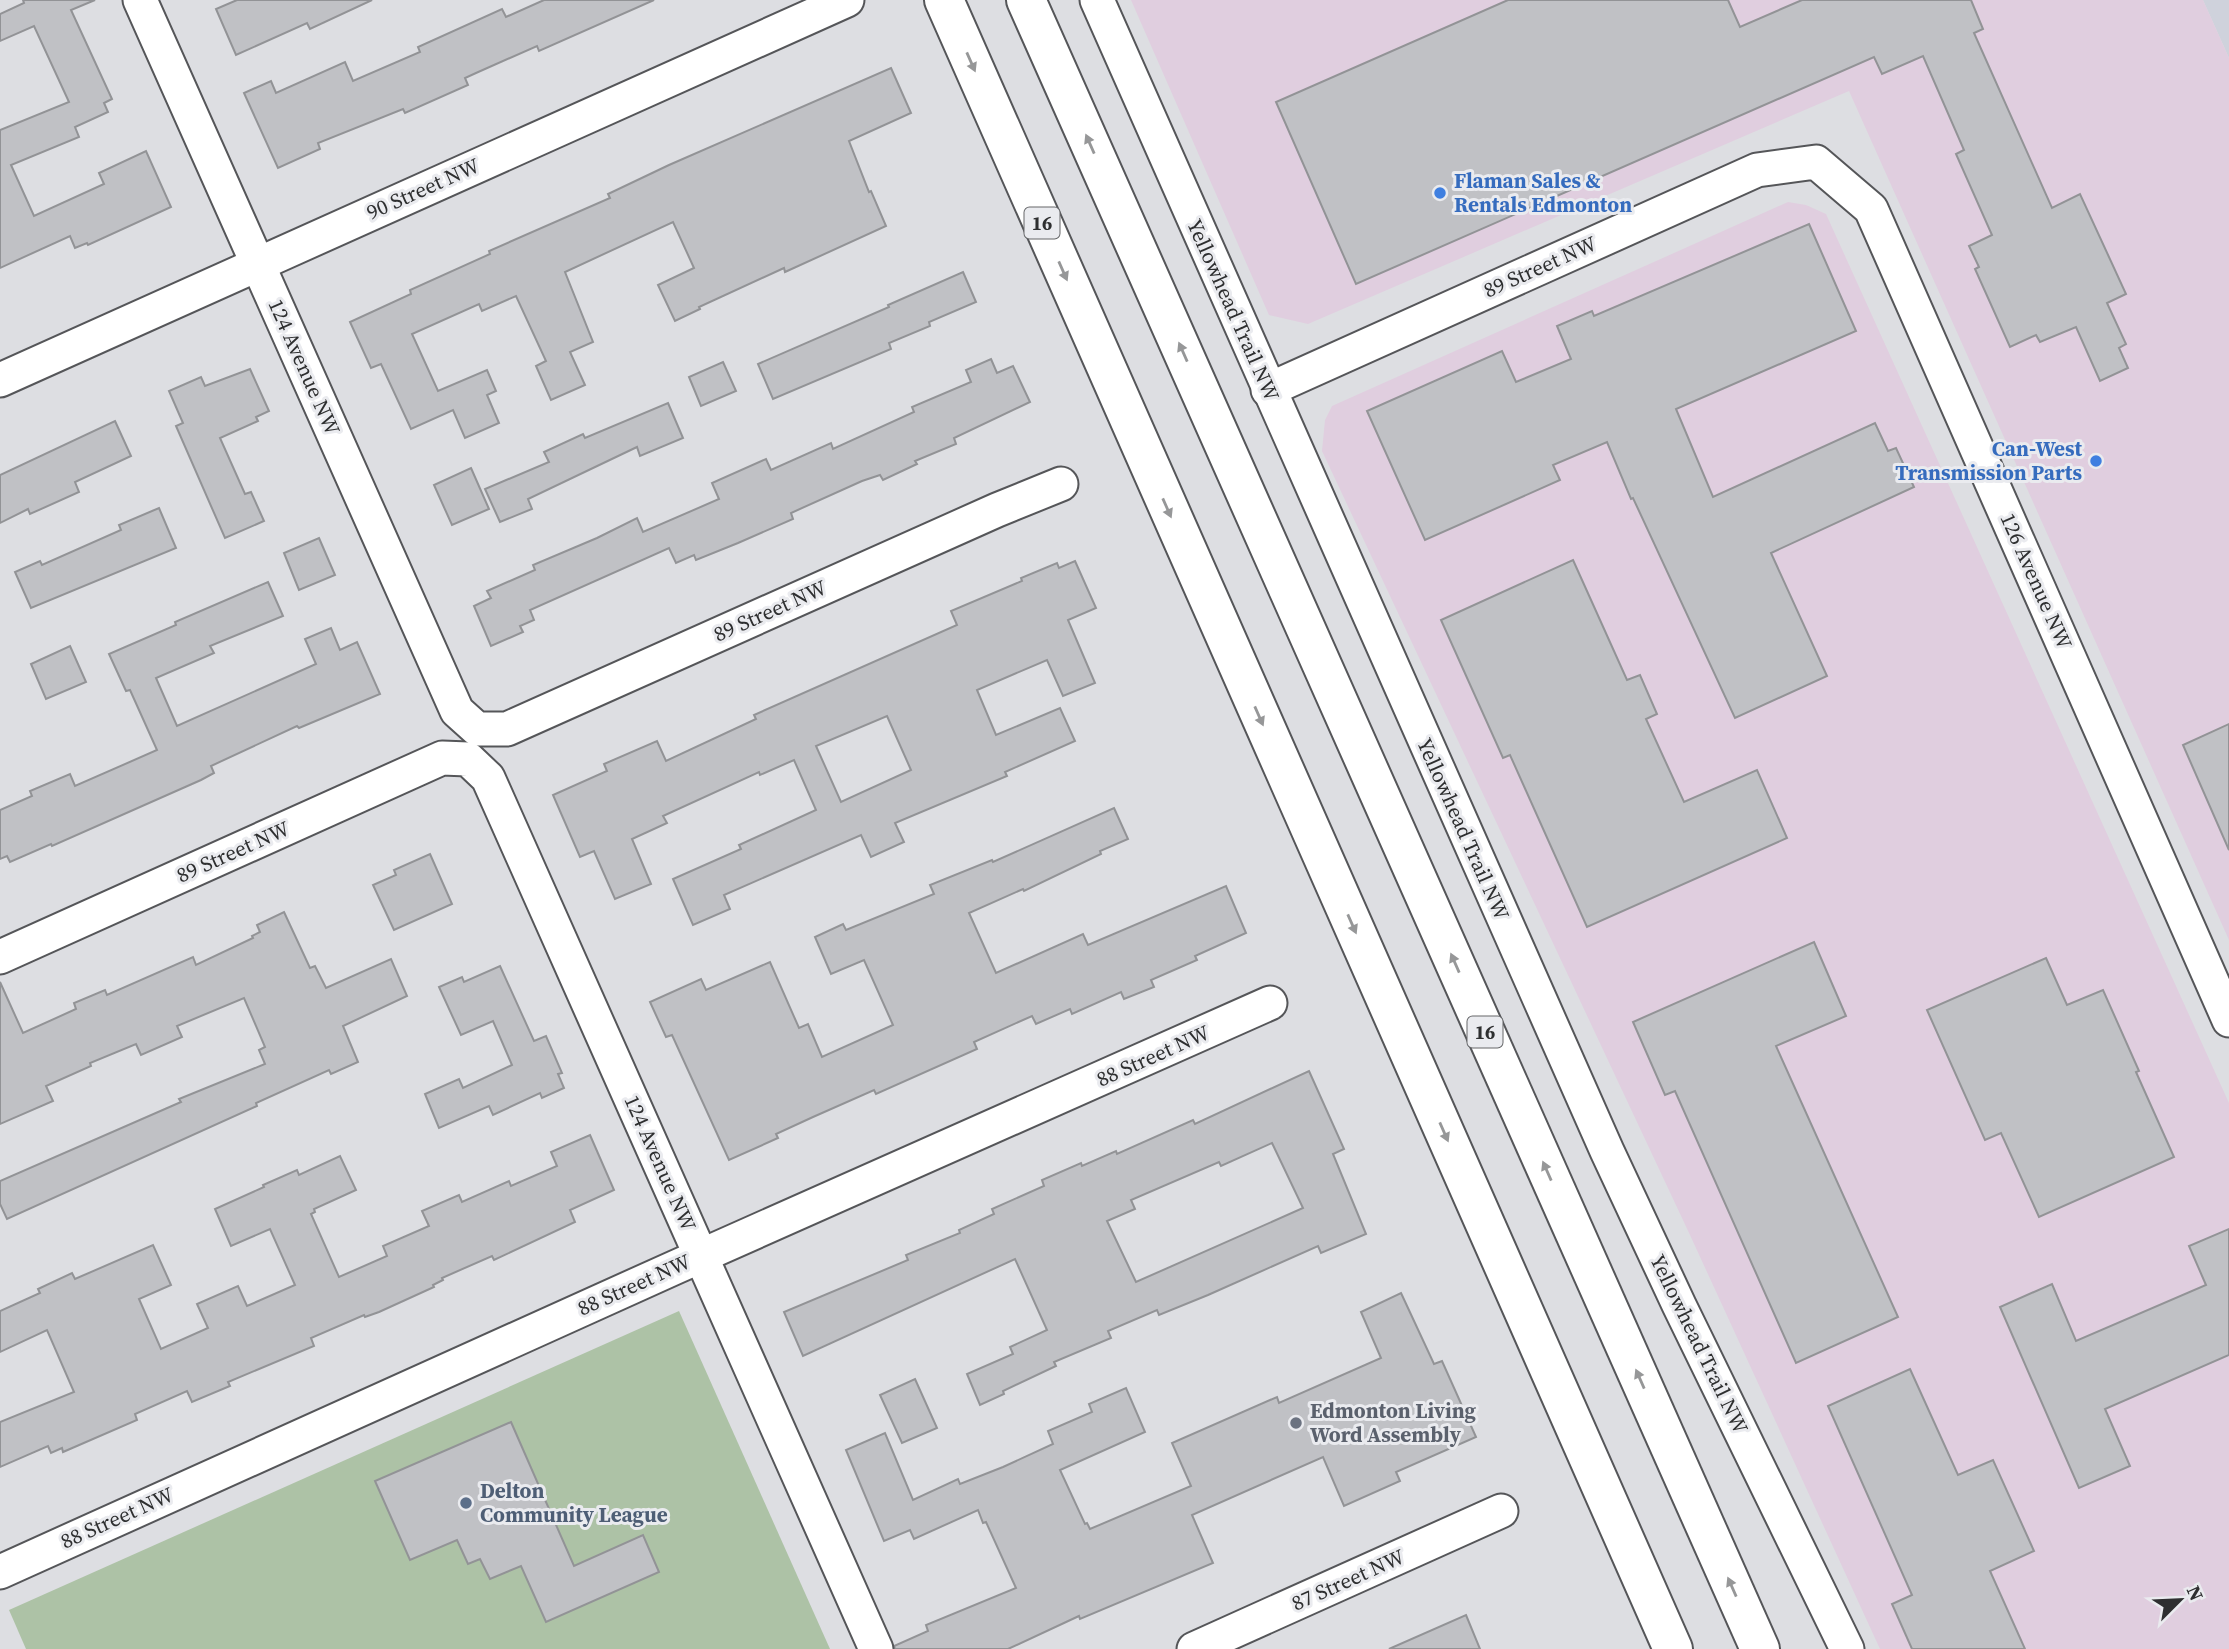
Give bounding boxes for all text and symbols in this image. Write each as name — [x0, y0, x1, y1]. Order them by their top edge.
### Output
one-way arrow — [966, 52, 977, 73]
one-way arrow — [1084, 134, 1096, 154]
street label: 90 Street NW — [362, 150, 485, 226]
place label: Flaman Sales & Rentals Edmonton — [1454, 166, 1632, 219]
marker: Flaman Sales & Rentals Edmonton — [1432, 185, 1448, 201]
road number: 16 — [1024, 208, 1060, 238]
street label: Yellowhead Trail NW — [1180, 214, 1287, 406]
street label: 89 Street NW — [1479, 228, 1602, 304]
one-way arrow — [1058, 260, 1069, 281]
street label: 124 Avenue NW — [262, 294, 348, 440]
one-way arrow — [1177, 342, 1189, 362]
place label: Can-West Transmission Parts — [1895, 434, 2082, 487]
marker: Can-West Transmission Parts — [2088, 453, 2104, 469]
one-way arrow — [1162, 497, 1173, 518]
street label: 126 Avenue NW — [1994, 508, 2080, 654]
street label: 89 Street NW — [709, 572, 832, 648]
one-way arrow — [1254, 705, 1265, 726]
street label: Yellowhead Trail NW — [1410, 733, 1517, 925]
street label: 89 Street NW — [172, 813, 295, 889]
one-way arrow — [1347, 913, 1358, 934]
one-way arrow — [1449, 953, 1461, 973]
road number: 16 — [1468, 1016, 1502, 1048]
street label: 88 Street NW — [1092, 1017, 1215, 1093]
street label: 124 Avenue NW — [618, 1090, 704, 1236]
one-way arrow — [1439, 1121, 1450, 1142]
one-way arrow — [1541, 1161, 1553, 1181]
street label: 88 Street NW — [573, 1246, 696, 1322]
street label: Yellowhead Trail NW — [1643, 1249, 1756, 1439]
one-way arrow — [1634, 1369, 1646, 1389]
place label: Edmonton Living Word Assembly — [1310, 1396, 1477, 1449]
marker: Edmonton Living Word Assembly — [1288, 1415, 1304, 1431]
place label: Delton Community League — [480, 1476, 668, 1529]
street label: 88 Street NW — [56, 1479, 179, 1555]
marker: Delton Community League — [458, 1495, 474, 1511]
street label: 87 Street NW — [1287, 1541, 1410, 1617]
north arrow — [2145, 1565, 2215, 1635]
one-way arrow — [1726, 1576, 1737, 1597]
text: N — [2181, 1581, 2210, 1605]

